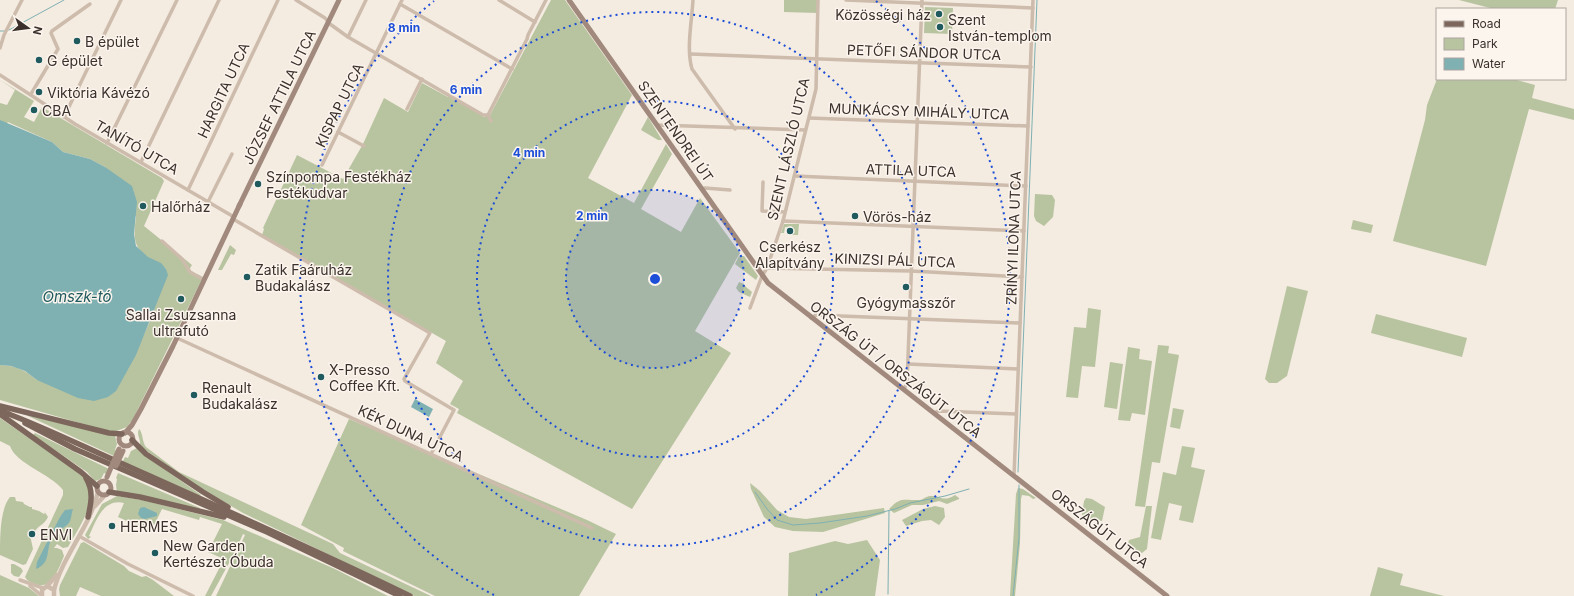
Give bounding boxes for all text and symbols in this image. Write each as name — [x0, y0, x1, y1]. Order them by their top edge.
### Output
place label: Közösségi ház — [835, 6, 931, 23]
north arrow — [8, 8, 48, 48]
legend — [1436, 8, 1566, 80]
marker: Közösségi ház — [934, 9, 944, 19]
place label: Szent István-templom — [948, 11, 1052, 44]
text: Road — [1472, 16, 1501, 31]
text: 8 min — [388, 20, 420, 35]
marker: Szent István-templom — [935, 22, 945, 32]
text: N — [30, 25, 46, 36]
street label: JÓZSEF ATTILA UTCA — [239, 27, 319, 167]
place label: B épület — [85, 33, 140, 50]
marker: B épület — [72, 36, 82, 46]
text: Park — [1472, 36, 1498, 51]
street label: HARGITA UTCA — [193, 39, 253, 140]
street label: PETŐFI SÁNDOR UTCA — [847, 41, 1002, 63]
place label: G épület — [47, 52, 103, 69]
marker: G épület — [34, 55, 44, 65]
text: Water — [1472, 56, 1506, 71]
street label: KISPAP UTCA — [311, 60, 367, 150]
street label: SZENT LÁSZLÓ UTCA — [763, 76, 813, 222]
street label: SZENTENDREI ÚT — [635, 77, 717, 185]
text: 6 min — [450, 82, 482, 97]
place label: Viktória Kávézó — [47, 84, 150, 101]
marker: Viktória Kávézó — [34, 87, 44, 97]
street label: MUNKÁCSY MIHÁLY UTCA — [828, 99, 1010, 123]
place label: CBA — [42, 102, 71, 119]
marker: CBA — [29, 105, 39, 115]
street label: TANÍTÓ UTCA — [92, 116, 182, 178]
text: 4 min — [513, 145, 545, 160]
street label: ATTILA UTCA — [865, 160, 957, 180]
place label: Színpompa Festékház Festékudvar — [266, 168, 412, 201]
street label: ZRÍNYI ILONA UTCA — [1002, 170, 1024, 305]
marker: Színpompa Festékház Festékudvar — [253, 179, 263, 189]
place label: Halőrház — [151, 198, 210, 215]
marker: Halőrház — [138, 201, 148, 211]
text: 2 min — [576, 208, 608, 223]
place label: Vörös-ház — [863, 208, 931, 225]
marker: Vörös-ház — [850, 211, 860, 221]
marker: Cserkész Alapítvány — [785, 226, 795, 236]
place label: Cserkész Alapítvány — [755, 238, 825, 271]
street label: KINIZSI PÁL UTCA — [834, 249, 956, 271]
place label: Zatik Faáruház Budakalász — [255, 261, 352, 294]
marker: Zatik Faáruház Budakalász — [242, 272, 252, 282]
centre of rings — [648, 272, 662, 286]
marker: Gyógymasszőr — [901, 282, 911, 292]
water label: Omszk-tó — [42, 287, 112, 306]
marker: Sallai Zsuzsanna ultrafutó — [176, 294, 186, 304]
place label: Gyógymasszőr — [857, 294, 955, 311]
street label: ORSZÁG ÚT / ORSZÁGÚT UTCA — [807, 297, 985, 441]
place label: Sallai Zsuzsanna ultrafutó — [126, 306, 236, 339]
place label: X-Presso Coffee Kft. — [329, 361, 400, 394]
marker: X-Presso Coffee Kft. — [316, 372, 326, 382]
place label: Renault Budakalász — [202, 379, 278, 412]
marker: Renault Budakalász — [189, 390, 199, 400]
street label: KÉK DUNA UTCA — [356, 401, 467, 465]
street label: ORSZÁGÚT UTCA — [1048, 485, 1152, 572]
place label: HERMES — [120, 518, 178, 535]
marker: HERMES — [107, 521, 117, 531]
place label: ENVI — [40, 526, 72, 543]
marker: ENVI — [27, 529, 37, 539]
place label: New Garden Kertészet Óbuda — [163, 537, 274, 570]
marker: New Garden Kertészet Óbuda — [150, 548, 160, 558]

